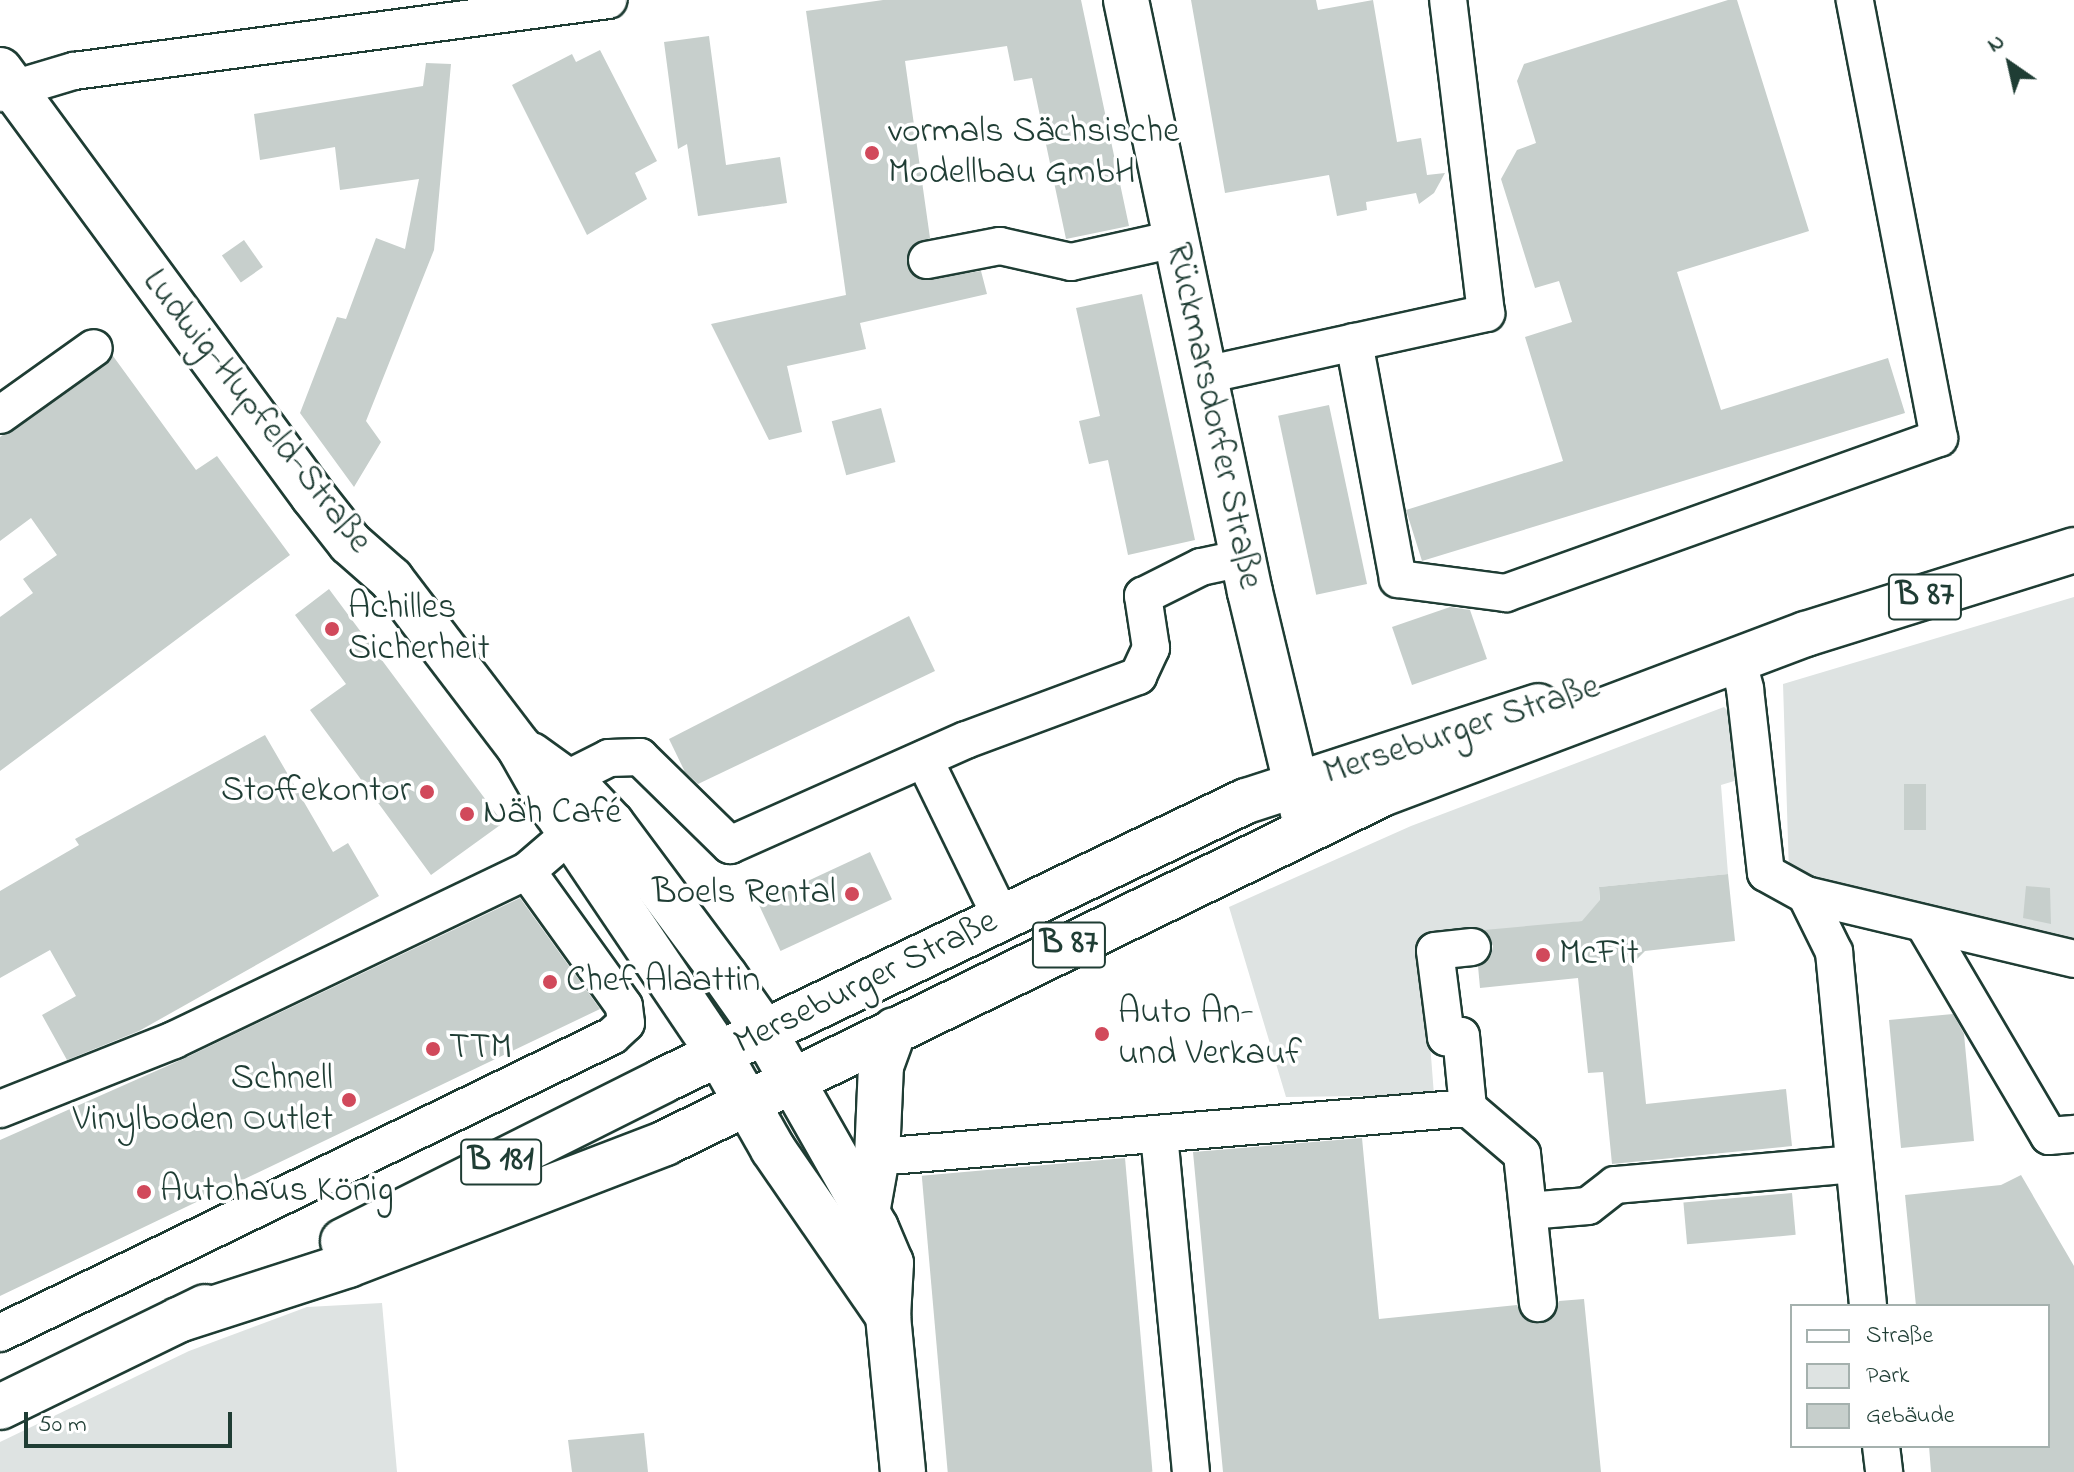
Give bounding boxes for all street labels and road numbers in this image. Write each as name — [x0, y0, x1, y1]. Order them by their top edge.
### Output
street label: Rückmarsdorfer Straße — [1155, 239, 1271, 593]
street label: Ludwig-Hupfeld-Straße — [132, 262, 380, 562]
road number: B 87 — [1887, 567, 1963, 627]
street label: Merseburger Straße — [1319, 666, 1605, 796]
street label: Merseburger Straße — [727, 901, 1005, 1065]
road number: B 87 — [1031, 915, 1107, 975]
road number: B 181 — [459, 1132, 543, 1192]

